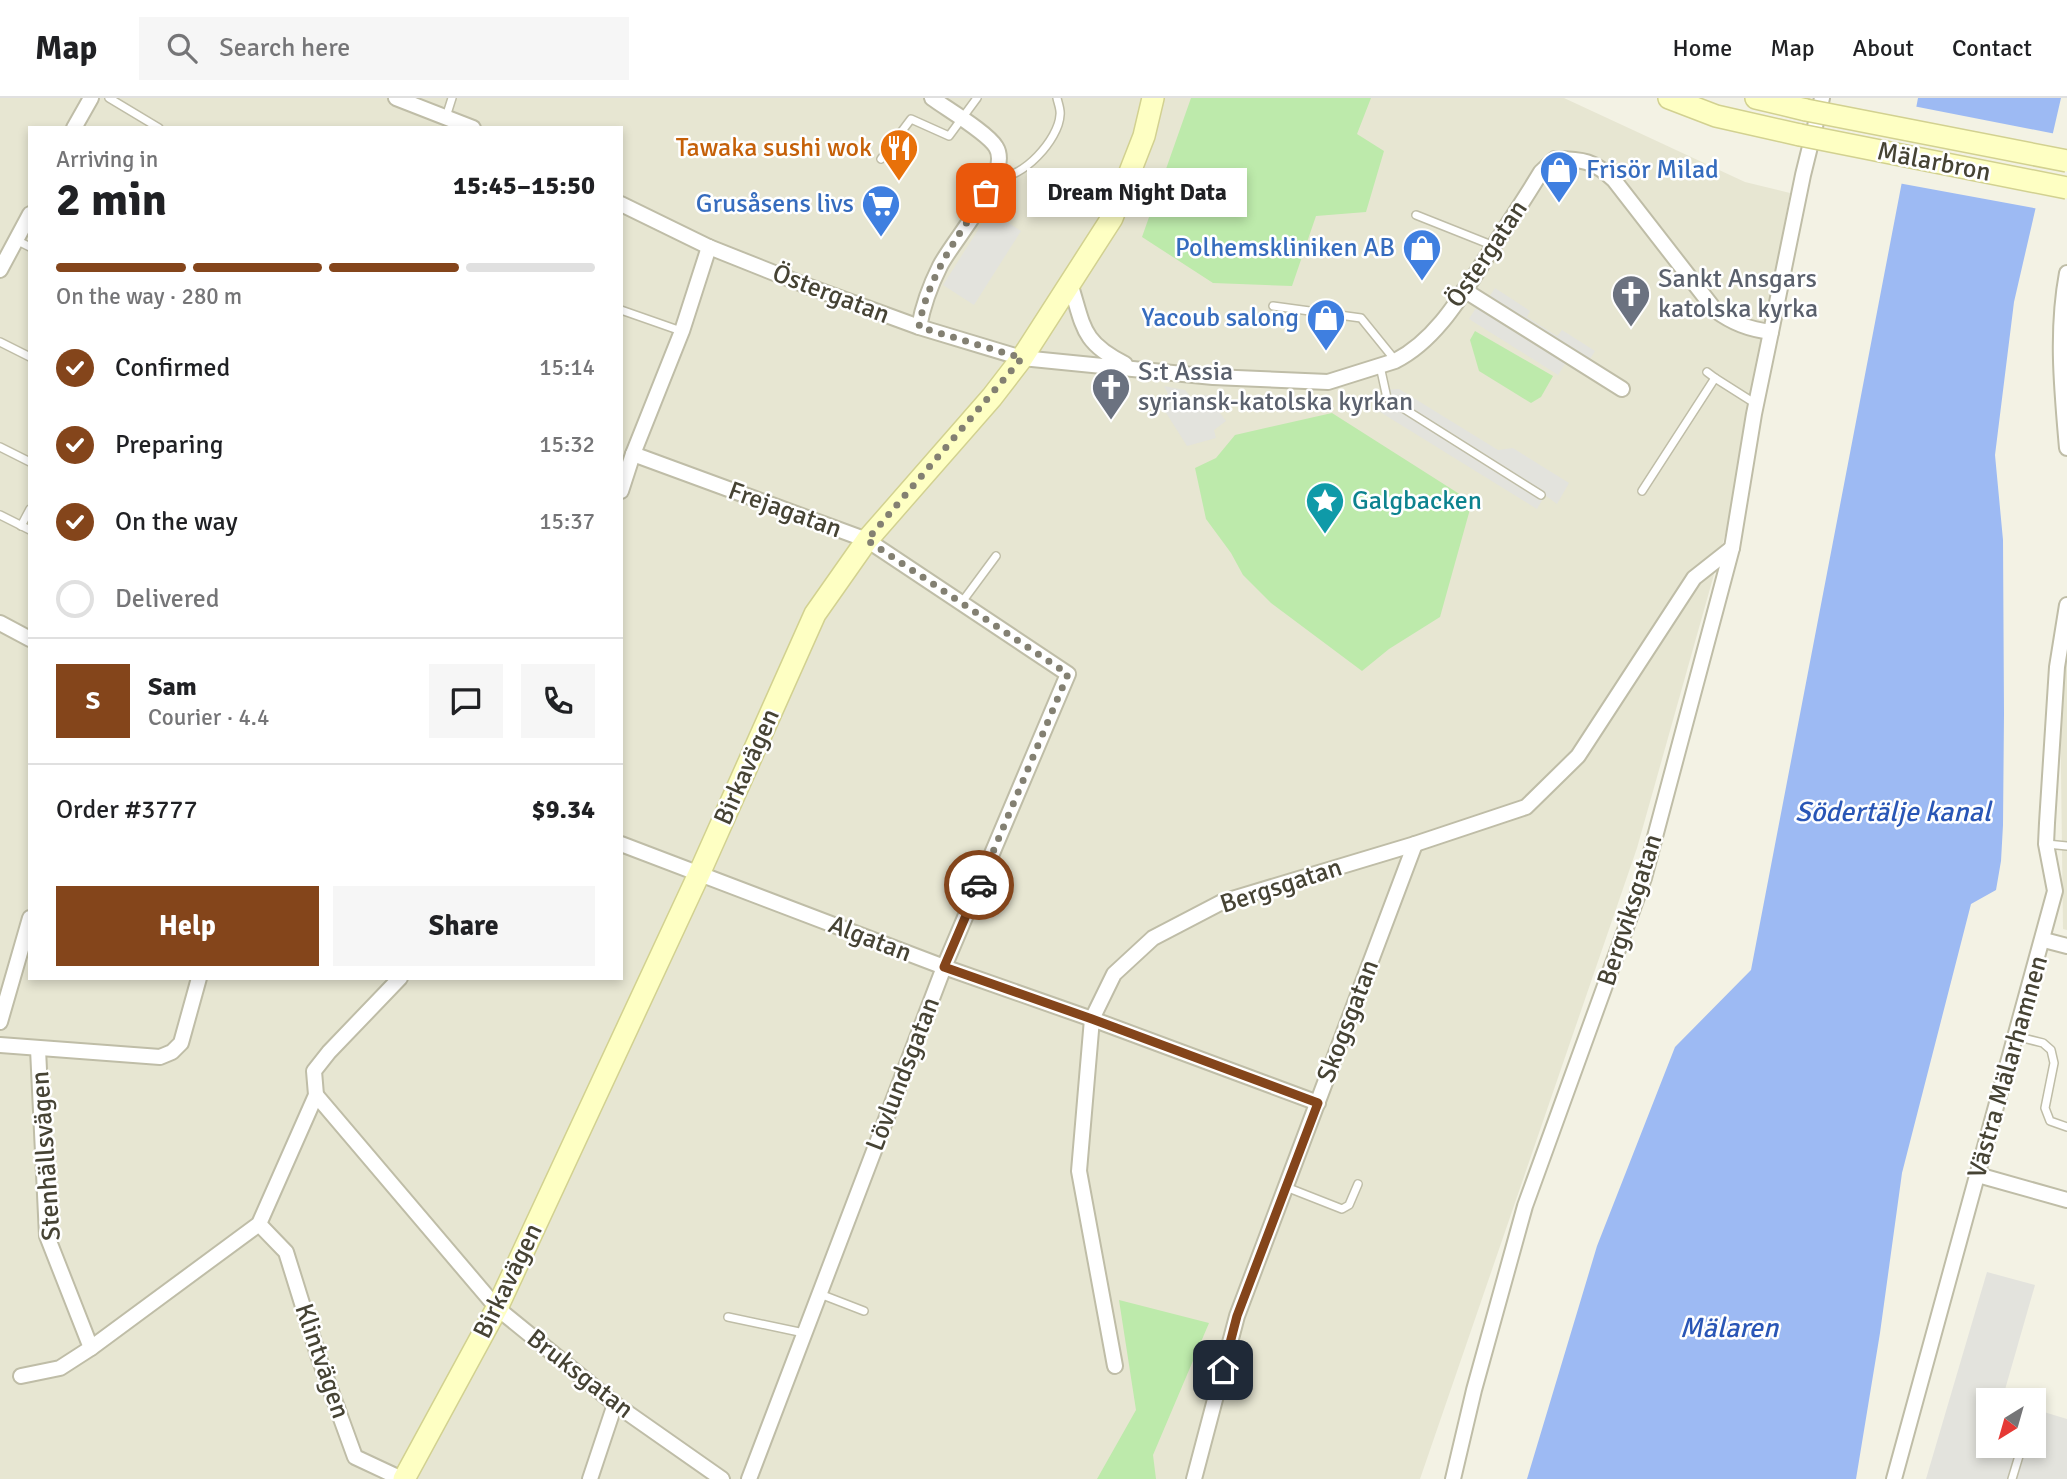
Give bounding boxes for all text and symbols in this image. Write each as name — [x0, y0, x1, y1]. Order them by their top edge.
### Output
search box — [139, 17, 629, 80]
text: Map — [35, 28, 97, 69]
icon: search — [163, 29, 201, 67]
text: Search here — [219, 32, 350, 64]
text: Home — [1672, 33, 1732, 63]
text: Map — [1770, 33, 1815, 63]
text: About — [1853, 33, 1914, 63]
text: Contact — [1952, 33, 2032, 63]
restaurant icon: Tawaka sushi wok — [878, 127, 920, 182]
place label: Tawaka sushi wok — [676, 132, 872, 164]
street label: Mälarbron — [1874, 135, 1994, 189]
text: Arriving in — [56, 145, 158, 174]
shop icon: Frisör Milad — [1538, 149, 1580, 204]
place label: Frisör Milad — [1586, 154, 1719, 186]
pin — [956, 163, 1016, 223]
callout: Dream Night Data — [1028, 168, 1248, 217]
text: 15:45–15:50 — [453, 170, 595, 202]
text: 2 min — [56, 172, 167, 228]
icon: bag — [967, 174, 1005, 212]
text: Dream Night Data — [1047, 178, 1227, 207]
supermarket icon: Grusåsens livs — [860, 183, 902, 238]
place label: Grusåsens livs — [696, 188, 854, 220]
street label: Östergatan — [1439, 194, 1535, 314]
shop icon: Polhemskliniken AB — [1401, 227, 1443, 282]
place label: Polhemskliniken AB — [1175, 232, 1395, 264]
street label: Östergatan — [768, 257, 894, 331]
place label: Sankt Ansgars katolska kyrka — [1658, 263, 1818, 325]
church icon: Sankt Ansgars katolska kyrka — [1610, 273, 1652, 328]
text: On the way · 280 m — [56, 282, 242, 311]
shop icon: Yacoub salong — [1305, 297, 1347, 352]
place label: Yacoub salong — [1141, 302, 1299, 334]
icon: check — [56, 349, 94, 387]
text: Confirmed — [115, 352, 230, 384]
text: 15:14 — [539, 353, 595, 382]
place label: S:t Assia syriansk-katolska kyrkan — [1138, 356, 1413, 418]
church icon: S:t Assia syriansk-katolska kyrkan — [1090, 366, 1132, 421]
icon: check — [56, 426, 94, 464]
text: Preparing — [115, 429, 223, 461]
text: 15:32 — [539, 430, 595, 459]
street label: Frejagatan — [724, 475, 846, 545]
place icon: Galgbacken — [1304, 480, 1346, 535]
place label: Galgbacken — [1352, 485, 1482, 517]
icon: check — [56, 503, 94, 541]
text: On the way — [115, 506, 238, 538]
text: 15:37 — [539, 507, 595, 536]
text: Delivered — [115, 583, 220, 615]
button: chat — [429, 664, 503, 738]
button: phone — [521, 664, 595, 738]
text: Sam — [148, 671, 197, 703]
text: S — [86, 685, 100, 717]
text: Courier · 4.4 — [148, 703, 269, 732]
street label: Birkavägen — [707, 704, 787, 830]
text: Order #3777 — [56, 794, 197, 826]
text: $9.34 — [531, 794, 595, 826]
water label: Södertälje kanal — [1795, 795, 1993, 829]
street label: Bergviksgatan — [1590, 830, 1670, 990]
courier — [944, 850, 1014, 920]
street label: Bergsgatan — [1216, 851, 1346, 921]
icon: car — [960, 866, 998, 904]
button: Help — [56, 886, 319, 966]
button: Share — [333, 886, 595, 966]
street label: Algatan — [824, 909, 916, 969]
street label: Västra Mälarhamnen — [1961, 952, 2055, 1182]
street label: Skogsgatan — [1310, 955, 1386, 1087]
street label: Lövlundsgatan — [859, 993, 947, 1155]
street label: Stenhällsvägen — [24, 1070, 68, 1242]
street label: Birkavägen — [466, 1218, 550, 1344]
street label: Klintvägen — [287, 1299, 357, 1423]
water label: Mälaren — [1680, 1311, 1779, 1345]
street label: Bruksgatan — [520, 1322, 640, 1426]
pin — [1193, 1340, 1253, 1400]
icon: home — [1204, 1351, 1242, 1389]
north arrow — [1976, 1388, 2046, 1458]
map controls — [1976, 1388, 2046, 1458]

